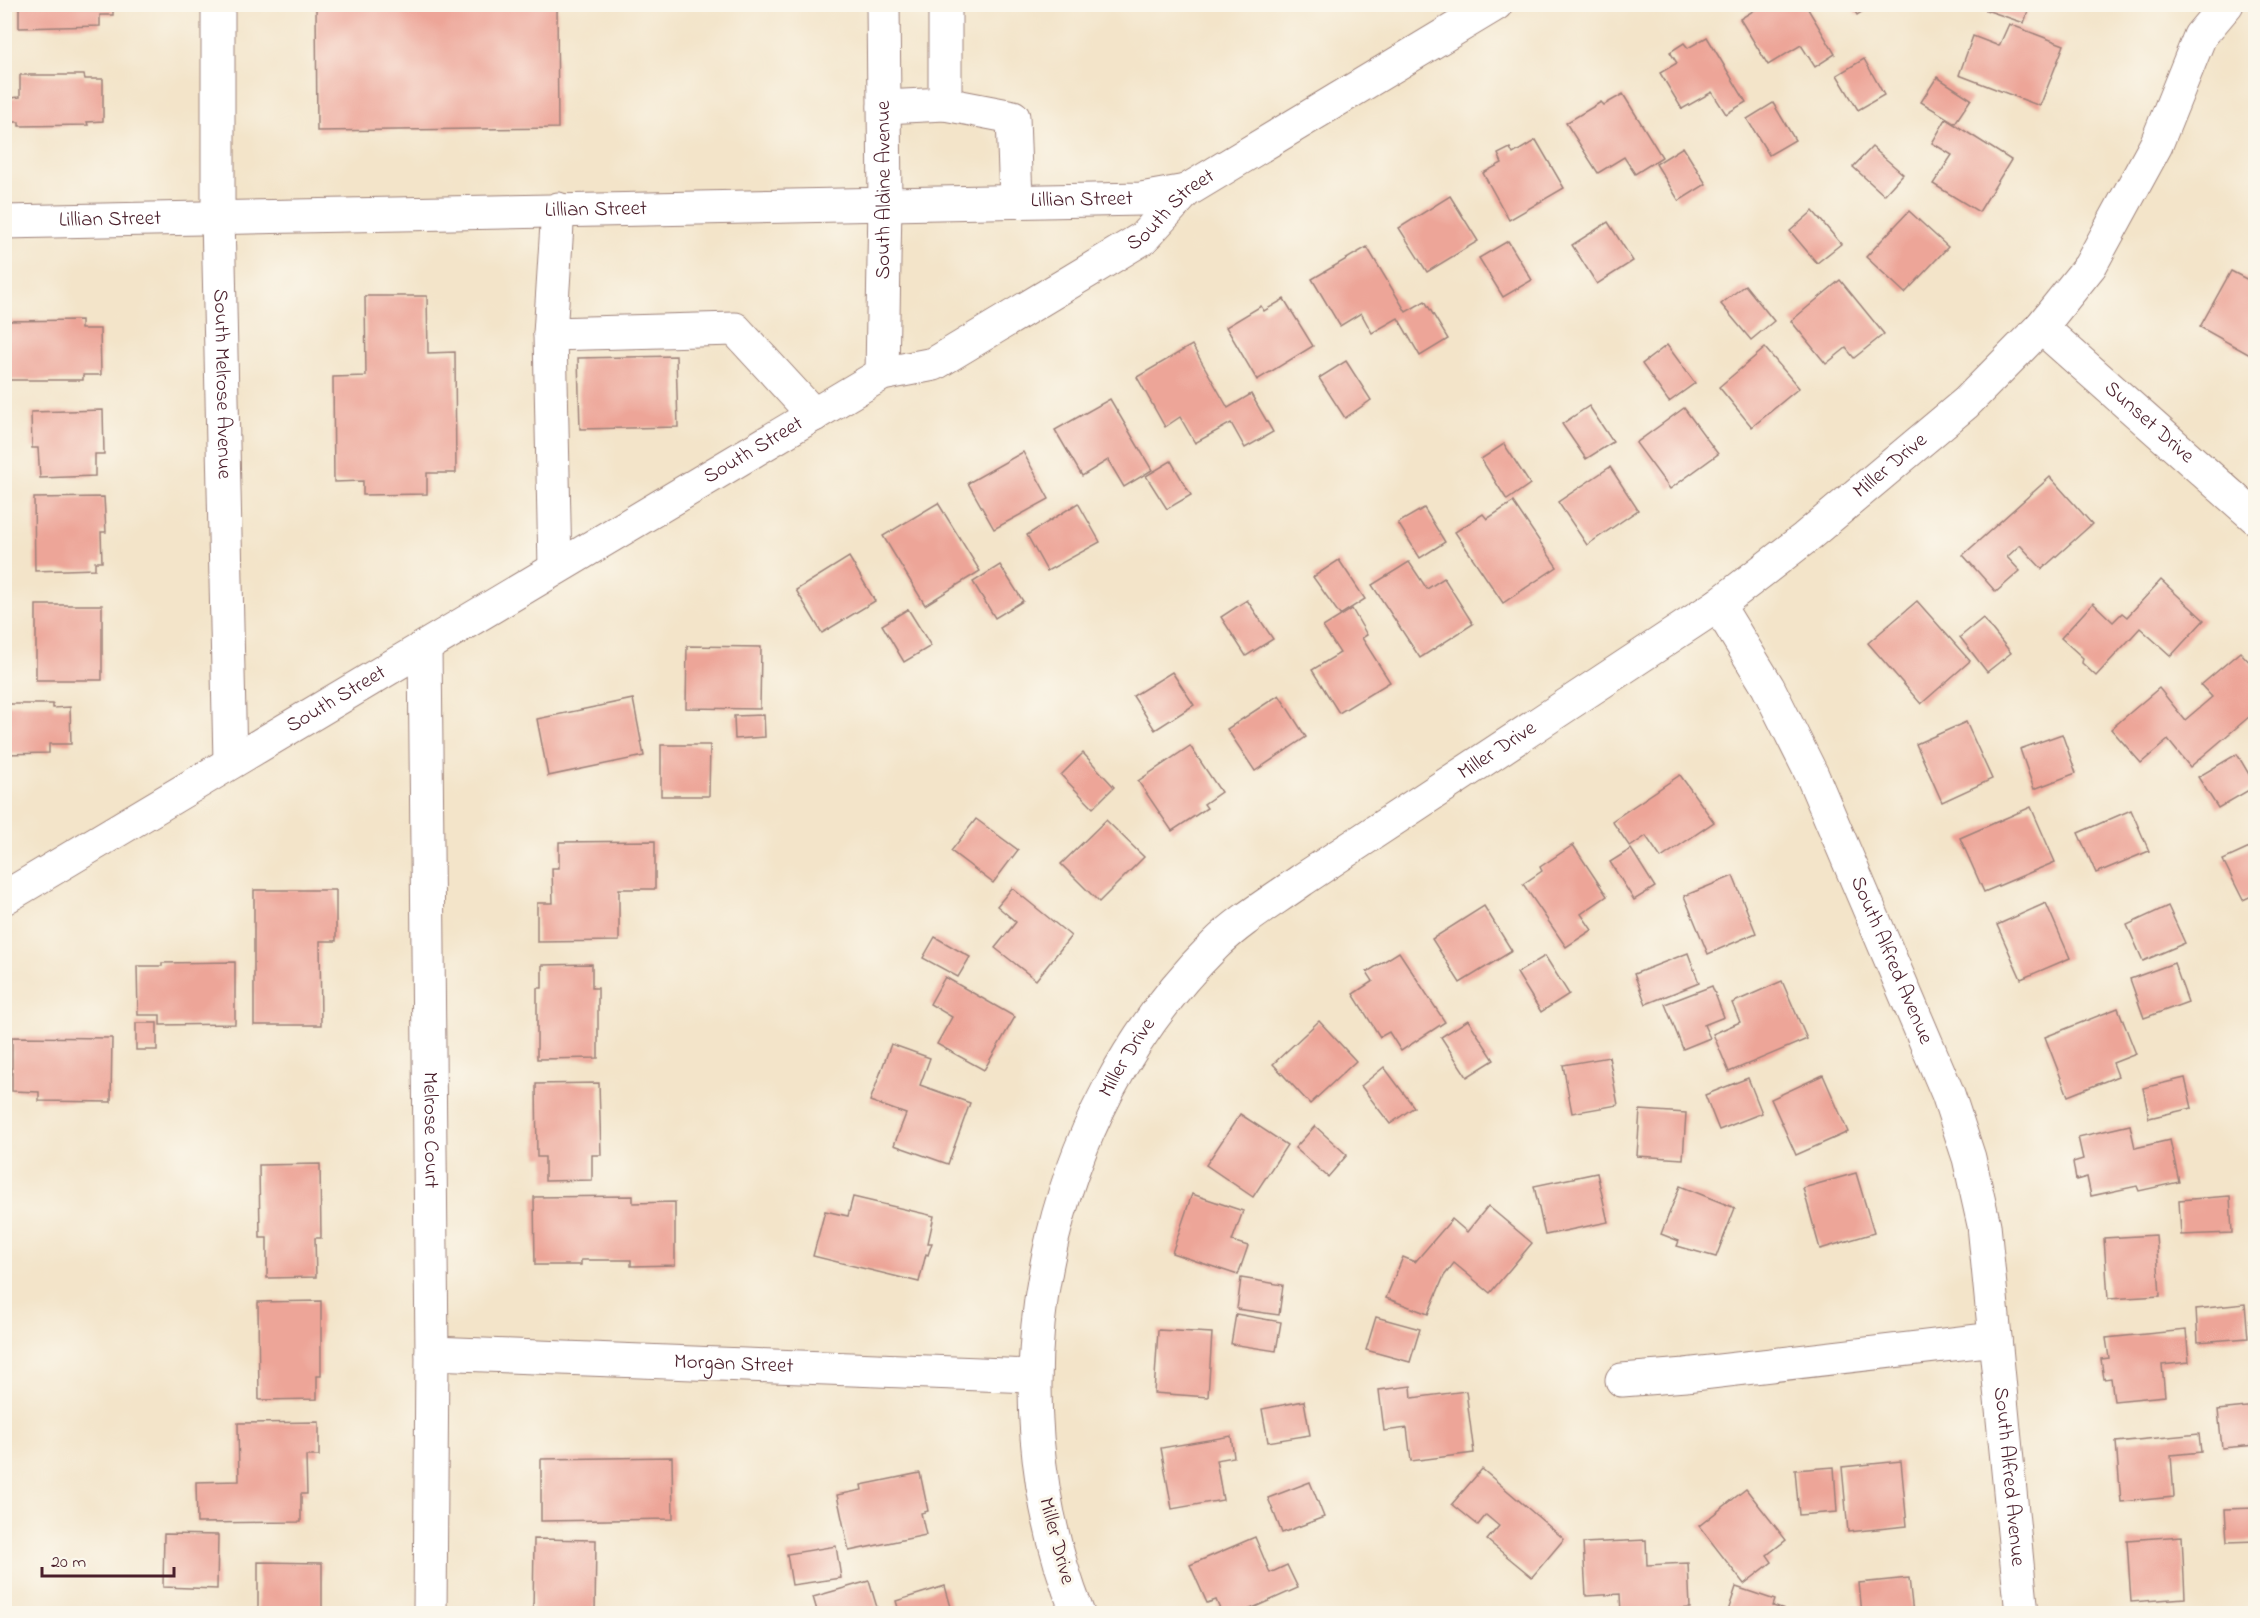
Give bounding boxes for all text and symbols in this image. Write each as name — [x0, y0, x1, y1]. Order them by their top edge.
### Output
street label: South Aldine Avenue — [869, 100, 900, 280]
street label: South Street — [1121, 162, 1221, 259]
street label: Lillian Street — [1030, 184, 1133, 216]
street label: Lillian Street — [544, 194, 647, 226]
street label: Lillian Street — [59, 204, 161, 236]
street label: South Melrose Avenue — [205, 289, 239, 480]
street label: Sunset Drive — [2097, 374, 2201, 471]
street label: South Street — [698, 409, 809, 492]
street label: Miller Drive — [1847, 426, 1935, 506]
street label: South Street — [281, 658, 392, 741]
street label: Miller Drive — [1452, 714, 1543, 788]
street label: South Alfred Avenue — [1842, 872, 1940, 1050]
street label: Miller Drive — [1092, 1011, 1164, 1103]
street label: Melrose Court — [414, 1072, 445, 1188]
street label: Morgan Street — [673, 1347, 794, 1382]
street label: South Alfred Avenue — [1985, 1385, 2032, 1568]
street label: Miller Drive — [1030, 1494, 1082, 1588]
scale bar — [42, 1540, 174, 1578]
text: 20 m — [51, 1550, 86, 1576]

